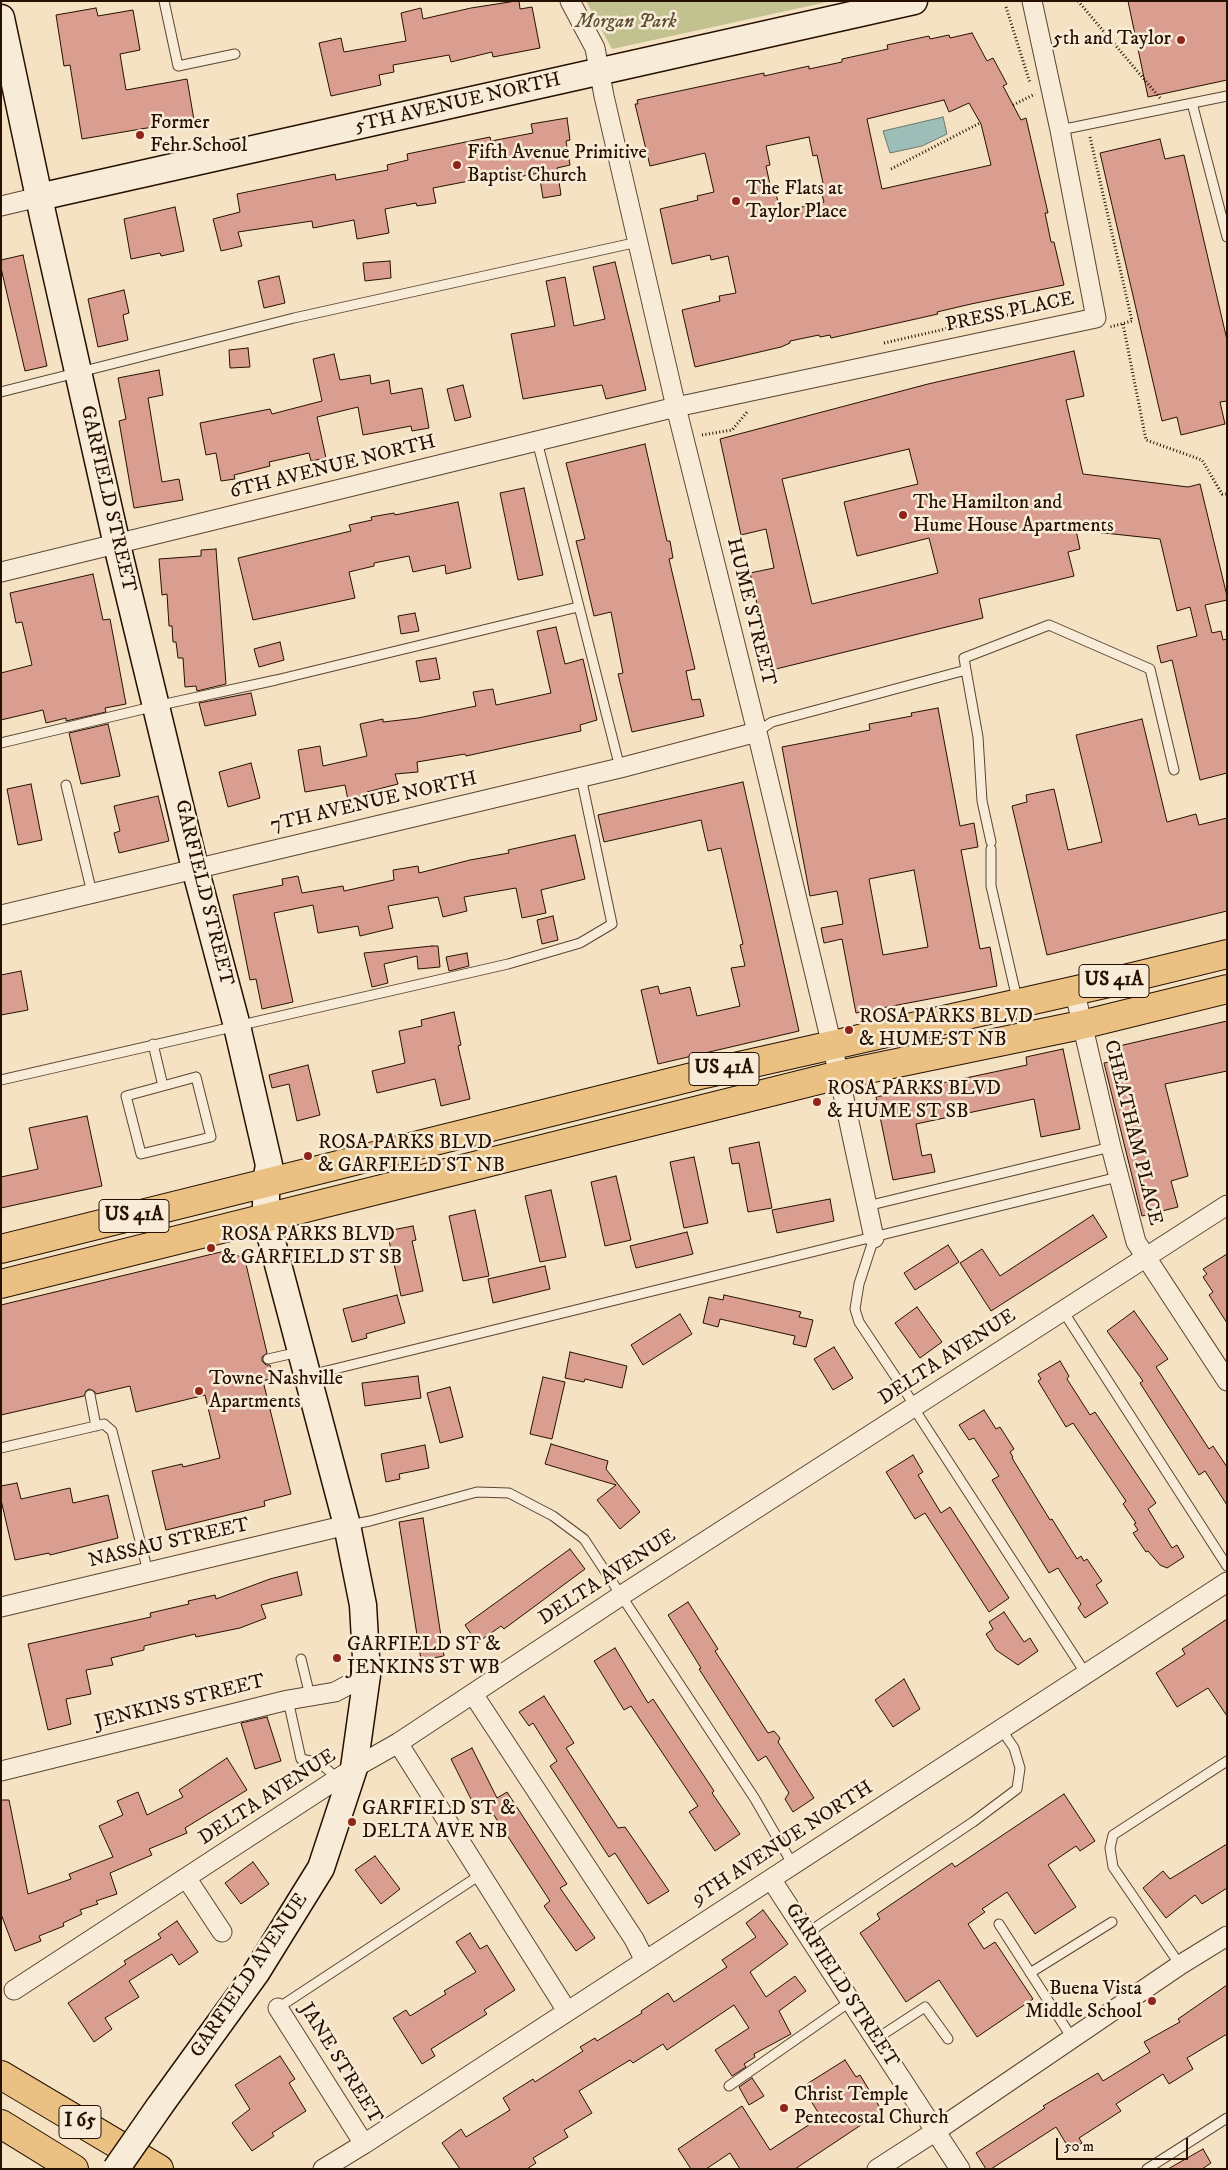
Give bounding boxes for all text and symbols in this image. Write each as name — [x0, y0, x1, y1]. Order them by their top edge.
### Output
park label: Morgan Park — [575, 11, 677, 35]
place label: 5th and Taylor — [1053, 28, 1171, 52]
marker: 5th and Taylor — [1175, 34, 1187, 46]
street label: 5TH AVENUE NORTH — [353, 69, 563, 139]
place label: Former Fehr School — [150, 112, 247, 159]
marker: Former Fehr School — [134, 129, 146, 141]
place label: Fifth Avenue Primitive Baptist Church — [467, 142, 647, 189]
marker: Fifth Avenue Primitive Baptist Church — [451, 159, 463, 171]
place label: The Flats at Taylor Place — [746, 178, 847, 225]
marker: The Flats at Taylor Place — [730, 195, 742, 207]
street label: PRESS PLACE — [944, 288, 1076, 338]
street label: GARFIELD STREET — [74, 403, 140, 595]
street label: 6TH AVENUE NORTH — [228, 431, 438, 505]
place label: The Hamilton and Hume House Apartments — [913, 492, 1114, 539]
marker: The Hamilton and Hume House Apartments — [897, 509, 909, 521]
street label: HUME STREET — [720, 536, 780, 688]
street label: 7TH AVENUE NORTH — [268, 768, 480, 838]
street label: GARFIELD STREET — [168, 798, 238, 988]
road number: US 41A — [1079, 964, 1149, 998]
place label: ROSA PARKS BLVD & HUME ST NB — [859, 1006, 1033, 1053]
marker: ROSA PARKS BLVD & HUME ST NB — [843, 1024, 855, 1036]
street label: CHEATHAM PLACE — [1097, 1038, 1167, 1228]
road number: US 41A — [689, 1052, 759, 1086]
place label: ROSA PARKS BLVD & HUME ST SB — [827, 1078, 1001, 1125]
marker: ROSA PARKS BLVD & HUME ST SB — [811, 1096, 823, 1108]
place label: ROSA PARKS BLVD & GARFIELD ST NB — [318, 1132, 505, 1179]
marker: ROSA PARKS BLVD & GARFIELD ST NB — [302, 1150, 314, 1162]
road number: US 41A — [99, 1200, 169, 1232]
place label: ROSA PARKS BLVD & GARFIELD ST SB — [221, 1224, 402, 1271]
marker: ROSA PARKS BLVD & GARFIELD ST SB — [205, 1242, 217, 1254]
street label: DELTA AVENUE — [875, 1305, 1021, 1411]
place label: Towne Nashville Apartments — [209, 1368, 343, 1415]
marker: Towne Nashville Apartments — [193, 1385, 205, 1397]
street label: NASSAU STREET — [86, 1514, 252, 1574]
street label: DELTA AVENUE — [535, 1525, 681, 1631]
place label: GARFIELD ST & JENKINS ST WB — [347, 1634, 501, 1681]
marker: GARFIELD ST & JENKINS ST WB — [331, 1652, 343, 1664]
street label: JENKINS STREET — [92, 1670, 268, 1736]
street label: DELTA AVENUE — [195, 1745, 341, 1851]
street label: 9TH AVENUE NORTH — [688, 1776, 878, 1912]
place label: GARFIELD ST & DELTA AVE NB — [362, 1798, 516, 1845]
marker: GARFIELD ST & DELTA AVE NB — [346, 1816, 358, 1828]
street label: GARFIELD AVENUE — [186, 1889, 314, 2063]
street label: GARFIELD STREET — [779, 1899, 903, 2073]
place label: Buena Vista Middle School — [1025, 1978, 1142, 2025]
marker: Buena Vista Middle School — [1146, 1995, 1158, 2007]
street label: JANE STREET — [293, 1999, 387, 2129]
place label: Christ Temple Pentecostal Church — [794, 2084, 949, 2131]
marker: Christ Temple Pentecostal Church — [778, 2102, 790, 2114]
road number: I 65 — [59, 2106, 101, 2138]
scale bar — [1058, 2128, 1190, 2160]
text: 50 m — [1064, 2137, 1094, 2156]

